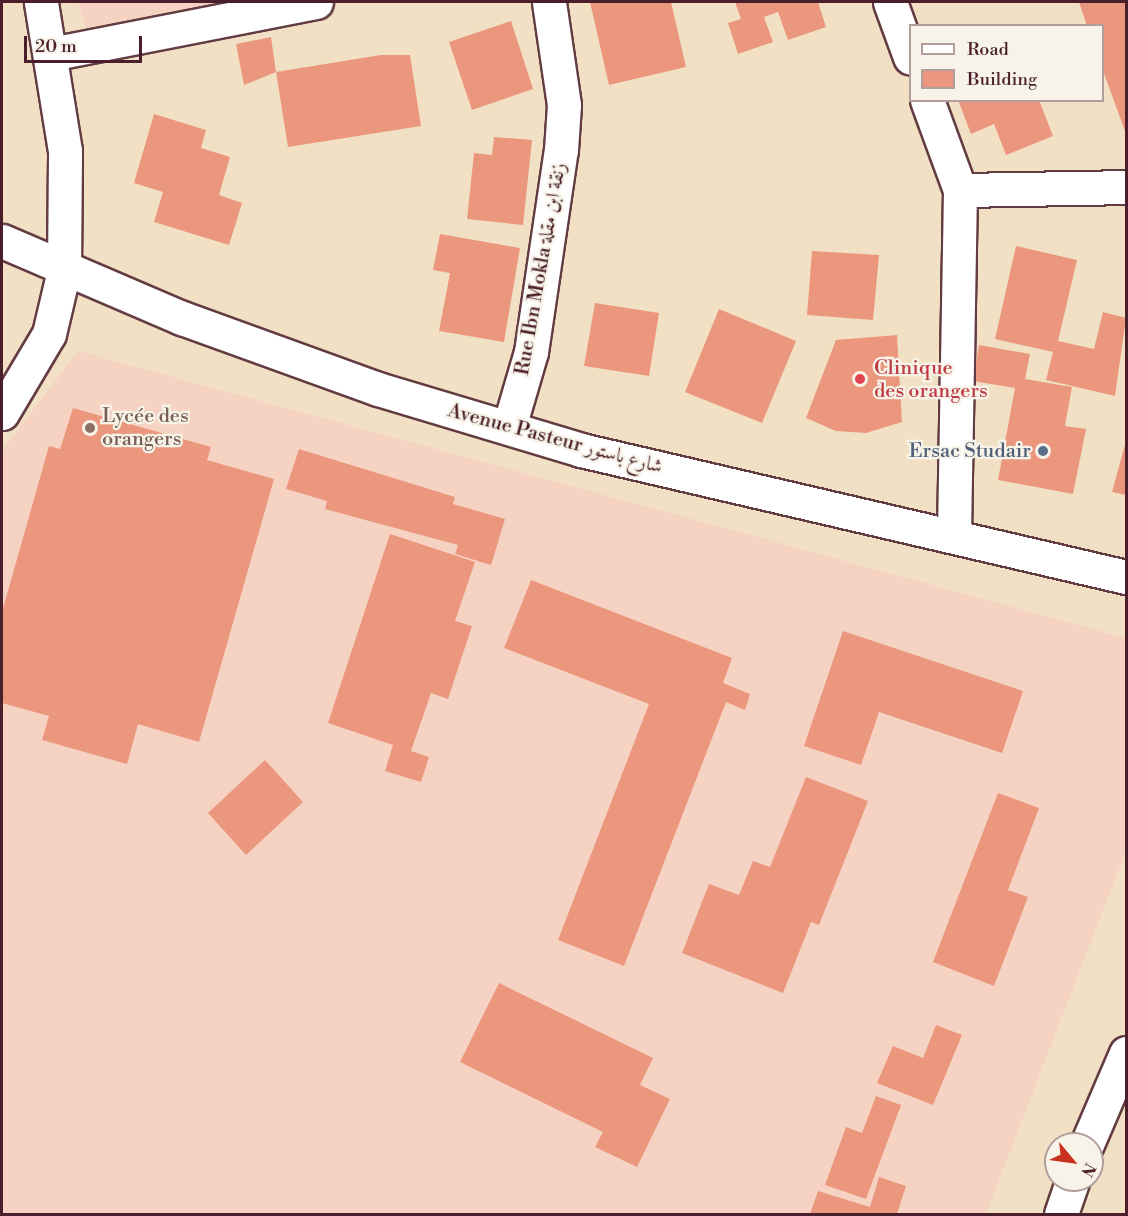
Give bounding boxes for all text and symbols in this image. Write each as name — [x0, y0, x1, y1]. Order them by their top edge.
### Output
scale bar — [27, 24, 146, 62]
legend — [909, 24, 1104, 102]
text: 20 m — [35, 35, 77, 58]
text: Road — [967, 38, 1009, 61]
text: Building — [967, 68, 1037, 91]
street label: Rue Ibn Mokla زنقة ابن مقلة — [510, 161, 572, 377]
place label: Clinique des orangers — [874, 356, 988, 403]
marker: Clinique des orangers — [851, 370, 869, 388]
street label: Avenue Pasteur شارع باستور — [445, 399, 665, 479]
place label: Lycée des orangers — [102, 404, 189, 451]
marker: Lycée des orangers — [83, 421, 97, 435]
place label: Ersac Studair — [909, 439, 1031, 463]
marker: Ersac Studair — [1036, 444, 1050, 458]
north arrow — [1044, 1132, 1104, 1192]
text: N — [1076, 1159, 1100, 1180]

